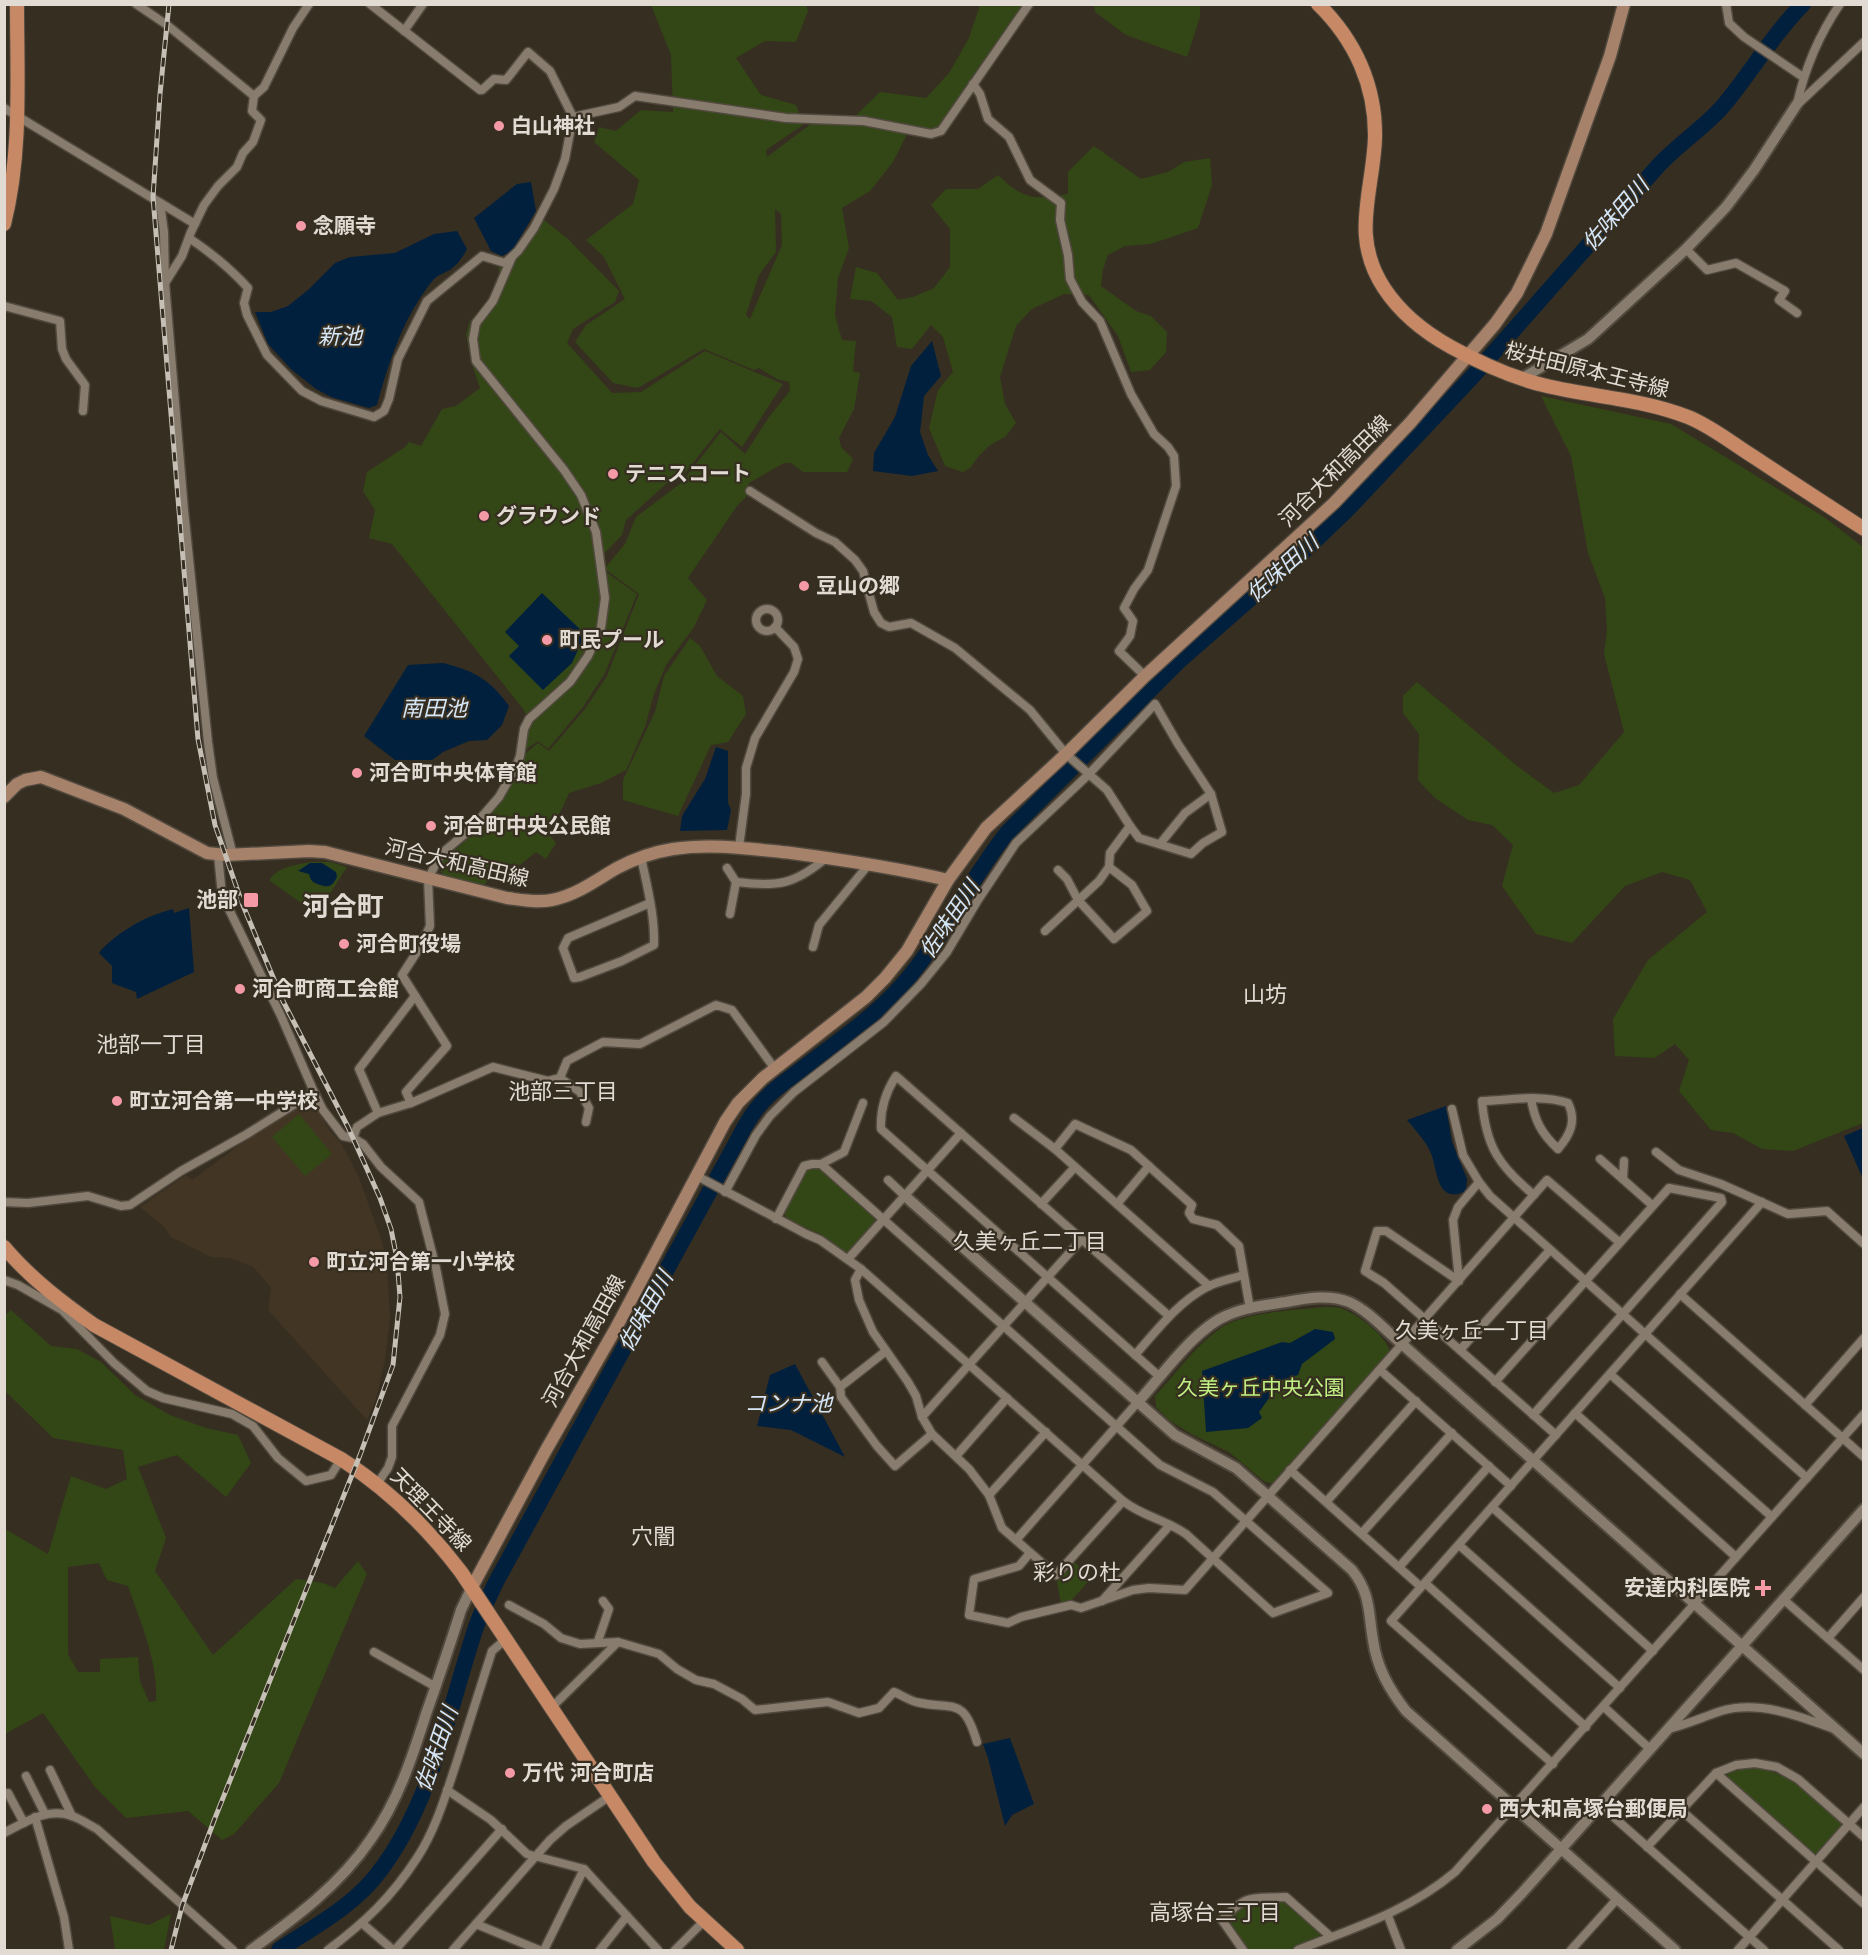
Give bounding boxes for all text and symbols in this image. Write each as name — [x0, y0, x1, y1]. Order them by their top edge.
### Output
place label: 白山神社 — [511, 113, 595, 138]
marker: 白山神社 — [492, 119, 506, 133]
water label: 佐味田川 — [1576, 171, 1656, 256]
place label: 念願寺 — [313, 213, 376, 238]
marker: 念願寺 — [294, 219, 308, 233]
water label: 新池 — [318, 323, 364, 350]
street label: 桜井田原本王寺線 — [1503, 337, 1672, 402]
street label: 河合大和高田線 — [1274, 410, 1395, 531]
place label: テニスコート — [625, 461, 751, 486]
marker: テニスコート — [606, 467, 620, 481]
place label: グラウンド — [496, 503, 601, 528]
marker: グラウンド — [477, 509, 491, 523]
water label: 佐味田川 — [1241, 528, 1326, 608]
place label: 豆山の郷 — [816, 573, 900, 598]
marker: 豆山の郷 — [797, 579, 811, 593]
place label: 町民プール — [559, 627, 664, 652]
marker: 町民プール — [540, 633, 554, 647]
water label: 南田池 — [401, 695, 469, 722]
place label: 河合町中央体育館 — [369, 760, 537, 785]
marker: 河合町中央体育館 — [350, 766, 364, 780]
place label: 河合町中央公民館 — [443, 813, 611, 838]
marker: 河合町中央公民館 — [424, 819, 438, 833]
street label: 河合大和高田線 — [383, 834, 532, 891]
water label: 佐味田川 — [914, 874, 986, 963]
place label: 池部 — [196, 887, 238, 912]
district label: 河合町 — [303, 890, 384, 923]
marker: 池部 — [242, 891, 260, 909]
place label: 河合町役場 — [356, 931, 461, 956]
marker: 河合町役場 — [337, 937, 351, 951]
place label: 河合町商工会館 — [252, 976, 399, 1001]
district label: 山坊 — [1243, 981, 1287, 1008]
marker: 河合町商工会館 — [233, 982, 247, 996]
district label: 池部一丁目 — [96, 1031, 206, 1058]
district label: 池部三丁目 — [508, 1078, 618, 1105]
place label: 町立河合第一中学校 — [129, 1088, 318, 1113]
marker: 町立河合第一中学校 — [110, 1094, 124, 1108]
district label: 久美ヶ丘二丁目 — [953, 1228, 1107, 1255]
place label: 町立河合第一小学校 — [326, 1249, 515, 1274]
marker: 町立河合第一小学校 — [307, 1255, 321, 1269]
water label: 佐味田川 — [612, 1264, 680, 1356]
street label: 河合大和高田線 — [537, 1270, 630, 1411]
district label: 久美ヶ丘一丁目 — [1395, 1317, 1549, 1344]
park label: 久美ヶ丘中央公園 — [1177, 1375, 1345, 1400]
water label: コンナ池 — [744, 1390, 834, 1417]
street label: 天理王寺線 — [386, 1463, 477, 1556]
district label: 穴闇 — [631, 1523, 675, 1550]
district label: 彩りの杜 — [1033, 1559, 1121, 1586]
place label: 安達内科医院 — [1624, 1575, 1750, 1600]
marker: 安達内科医院 — [1754, 1579, 1772, 1597]
water label: 佐味田川 — [409, 1701, 464, 1795]
place label: 万代 河合町店 — [522, 1760, 654, 1785]
marker: 万代 河合町店 — [503, 1766, 517, 1780]
place label: 西大和高塚台郵便局 — [1499, 1796, 1688, 1821]
marker: 西大和高塚台郵便局 — [1480, 1802, 1494, 1816]
district label: 高塚台三丁目 — [1149, 1899, 1281, 1926]

